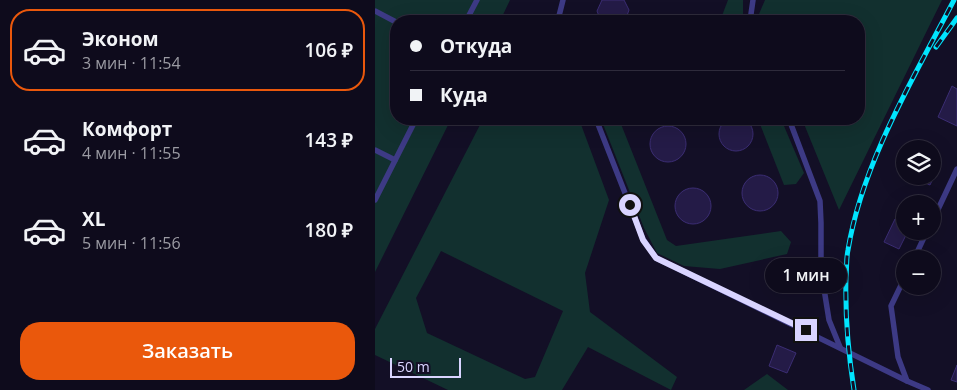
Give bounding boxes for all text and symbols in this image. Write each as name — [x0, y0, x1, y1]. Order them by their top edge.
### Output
text: Эконом — [82, 26, 159, 52]
icon: car — [22, 28, 67, 73]
text: Откуда — [440, 33, 512, 59]
text: 106 ₽ — [304, 37, 353, 63]
text: 3 мин · 11:54 — [82, 52, 181, 74]
text: Куда — [440, 82, 488, 108]
text: Комфорт — [82, 116, 172, 142]
icon: car — [22, 118, 67, 163]
text: 143 ₽ — [304, 127, 353, 153]
map controls — [896, 140, 941, 295]
button: layers — [896, 140, 941, 185]
text: 4 мин · 11:55 — [82, 142, 181, 164]
route start — [619, 194, 641, 216]
button: + — [896, 195, 941, 240]
text: XL — [82, 206, 105, 232]
icon: car — [22, 208, 67, 253]
text: 180 ₽ — [304, 217, 353, 243]
text: 5 мин · 11:56 — [82, 232, 181, 254]
button: − — [896, 250, 941, 295]
callout: 1 мин — [765, 258, 847, 292]
text: 1 мин — [782, 264, 830, 286]
route end — [795, 319, 817, 341]
button: Заказать — [20, 322, 355, 380]
scale bar — [390, 355, 461, 378]
text: 50 m — [397, 357, 430, 376]

